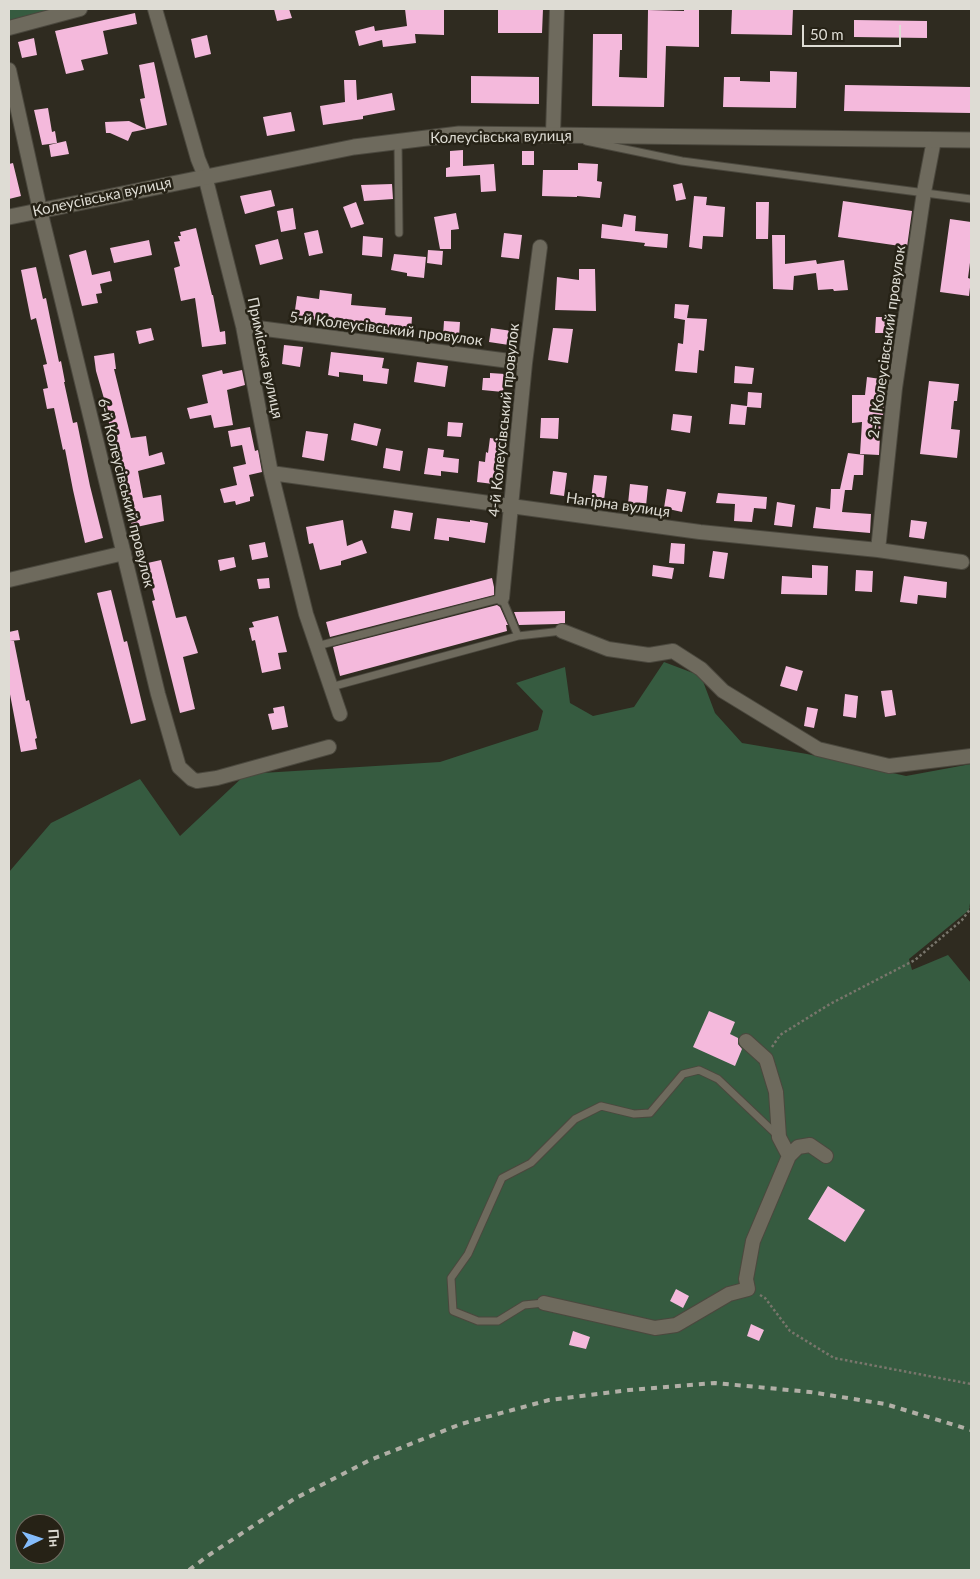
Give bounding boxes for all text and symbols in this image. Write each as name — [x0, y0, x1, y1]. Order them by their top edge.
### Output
scale bar — [805, 15, 904, 47]
text: 50 m — [810, 25, 844, 43]
street label: Колеусівська вулиця — [430, 127, 572, 147]
street label: Колеусівська вулиця — [31, 173, 173, 221]
street label: 2-й Колеусівський провулок — [865, 244, 909, 440]
street label: Приміська вулиця — [243, 296, 287, 420]
street label: 5-й Колеусівський провулок — [288, 308, 484, 350]
street label: 4-й Колеусівський провулок — [485, 322, 523, 518]
street label: 6-й Колеусівський провулок — [94, 396, 158, 590]
street label: Нагірна вулиця — [565, 489, 671, 521]
north arrow — [15, 1514, 65, 1564]
text: Пн — [45, 1528, 64, 1548]

